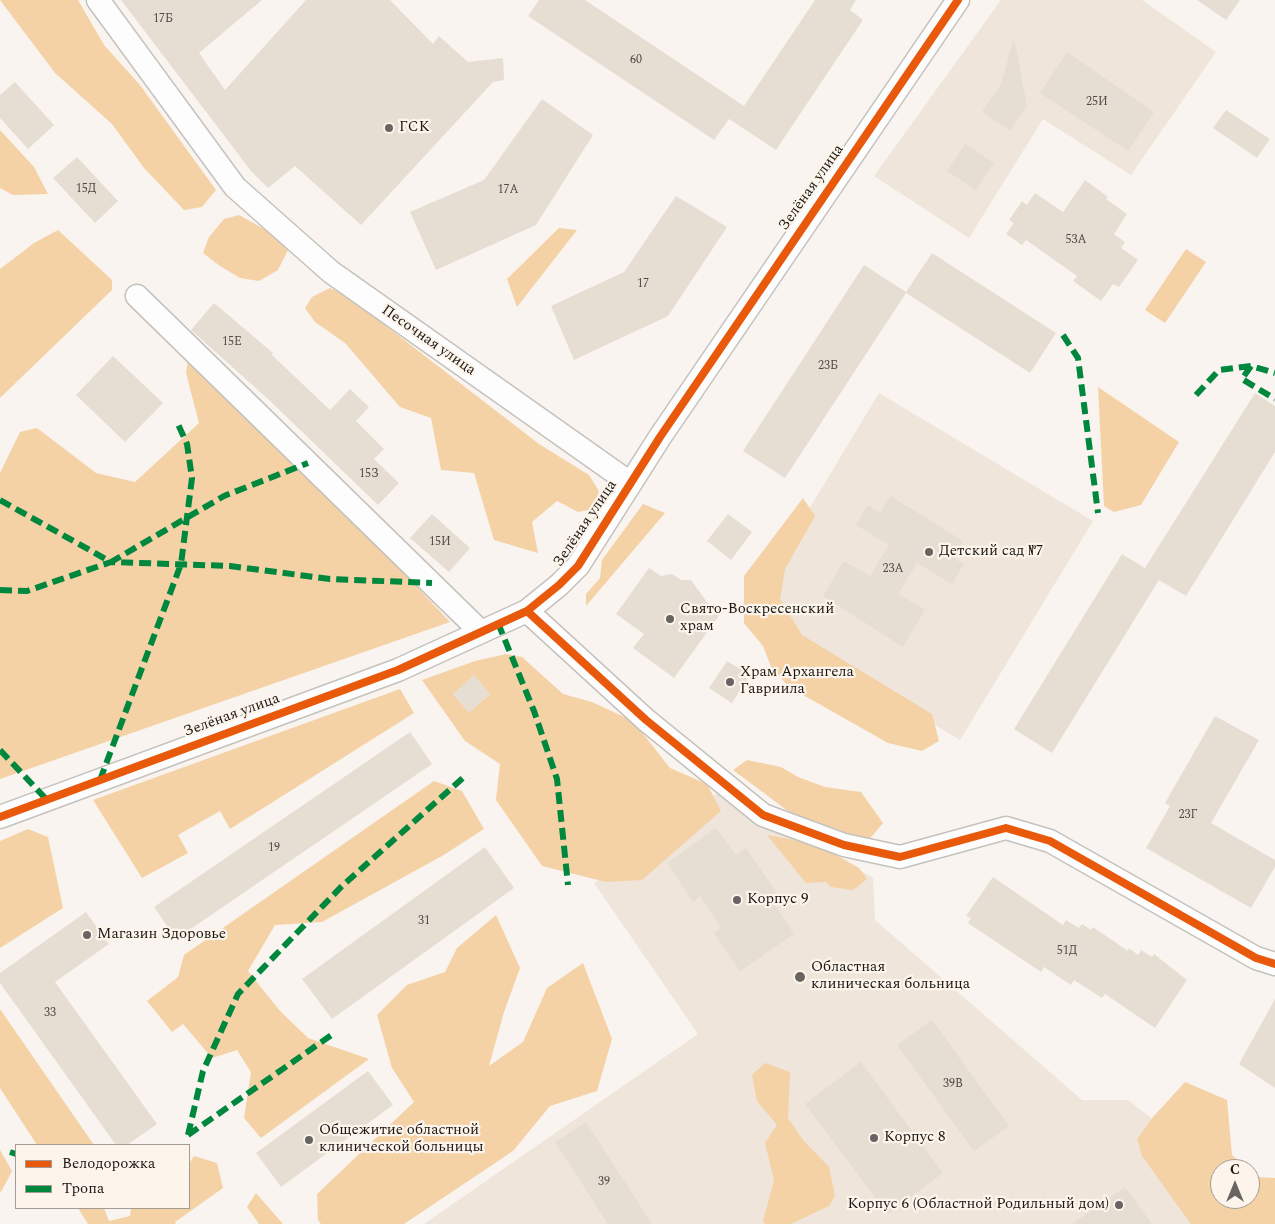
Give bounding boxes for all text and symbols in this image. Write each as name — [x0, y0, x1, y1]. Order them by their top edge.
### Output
house number: 17Б — [153, 13, 173, 27]
house number: 60 — [630, 54, 642, 68]
house number: 25И — [1086, 96, 1108, 110]
place label: ГСК — [399, 119, 429, 137]
marker: ГСК — [383, 122, 395, 134]
street label: Зелёная улица — [776, 142, 848, 234]
house number: 15Д — [76, 183, 96, 197]
house number: 17А — [498, 184, 518, 198]
house number: 53А — [1066, 234, 1086, 248]
house number: 17 — [637, 278, 649, 292]
street label: Песочная улица — [377, 302, 479, 380]
house number: 15Е — [222, 336, 242, 350]
house number: 23Б — [818, 360, 838, 374]
house number: 15З — [359, 468, 379, 482]
street label: Зелёная улица — [550, 477, 622, 571]
house number: 15И — [429, 536, 451, 550]
place label: Детский сад №7 — [939, 543, 1043, 561]
marker: Детский сад №7 — [923, 546, 935, 558]
house number: 23А — [883, 563, 903, 577]
place label: Свято-Воскресенский храм — [680, 601, 834, 636]
marker: Свято-Воскресенский храм — [664, 613, 676, 625]
place label: Храм Архангела Гавриила — [740, 664, 854, 699]
marker: Храм Архангела Гавриила — [724, 676, 736, 688]
street label: Зелёная улица — [182, 690, 282, 742]
house number: 23Г — [1178, 809, 1198, 823]
house number: 19 — [268, 842, 280, 856]
place label: Корпус 9 — [747, 891, 808, 909]
marker: Корпус 9 — [731, 894, 743, 906]
house number: 31 — [418, 915, 430, 929]
place label: Магазин Здоровье — [97, 926, 226, 944]
marker: Магазин Здоровье — [81, 929, 93, 941]
house number: 51Д — [1057, 945, 1077, 959]
place label: Областная клиническая больница — [811, 959, 970, 994]
marker: Областная клиническая больница — [793, 970, 807, 984]
house number: 33 — [44, 1007, 56, 1021]
house number: 39В — [943, 1078, 963, 1092]
place label: Общежитие областной клинической больницы — [319, 1122, 483, 1157]
place label: Корпус 8 — [884, 1129, 945, 1147]
marker: Корпус 8 — [868, 1132, 880, 1144]
marker: Общежитие областной клинической больницы — [303, 1134, 315, 1146]
legend — [15, 1144, 190, 1209]
text: Велодорожка — [62, 1152, 155, 1175]
north arrow — [1210, 1159, 1260, 1209]
text: С — [1230, 1159, 1240, 1180]
house number: 39 — [598, 1176, 610, 1190]
text: Тропа — [62, 1177, 104, 1200]
place label: Корпус 6 (Областной Родильный дом) — [848, 1196, 1109, 1214]
marker: Корпус 6 (Областной Родильный дом) — [1113, 1199, 1125, 1211]

